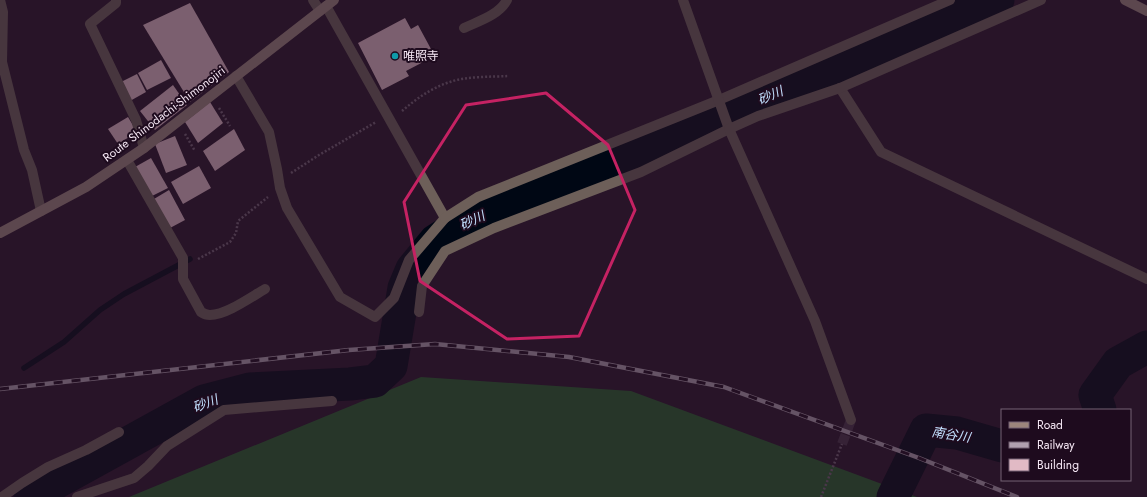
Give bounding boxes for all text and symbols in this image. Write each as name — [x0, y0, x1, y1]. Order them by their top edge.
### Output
place label: 唯照寺 — [403, 47, 439, 65]
marker: 唯照寺 — [390, 51, 400, 61]
street label: Route Shinodachi-Shimonojiri — [99, 62, 229, 166]
water label: 砂川 — [755, 81, 788, 109]
water label: 砂川 — [456, 206, 490, 235]
water label: 砂川 — [190, 389, 223, 417]
legend — [1001, 409, 1131, 481]
text: Road — [1037, 416, 1063, 434]
water label: 南谷川 — [930, 422, 974, 447]
text: Railway — [1037, 436, 1075, 454]
text: Building — [1037, 456, 1079, 474]

